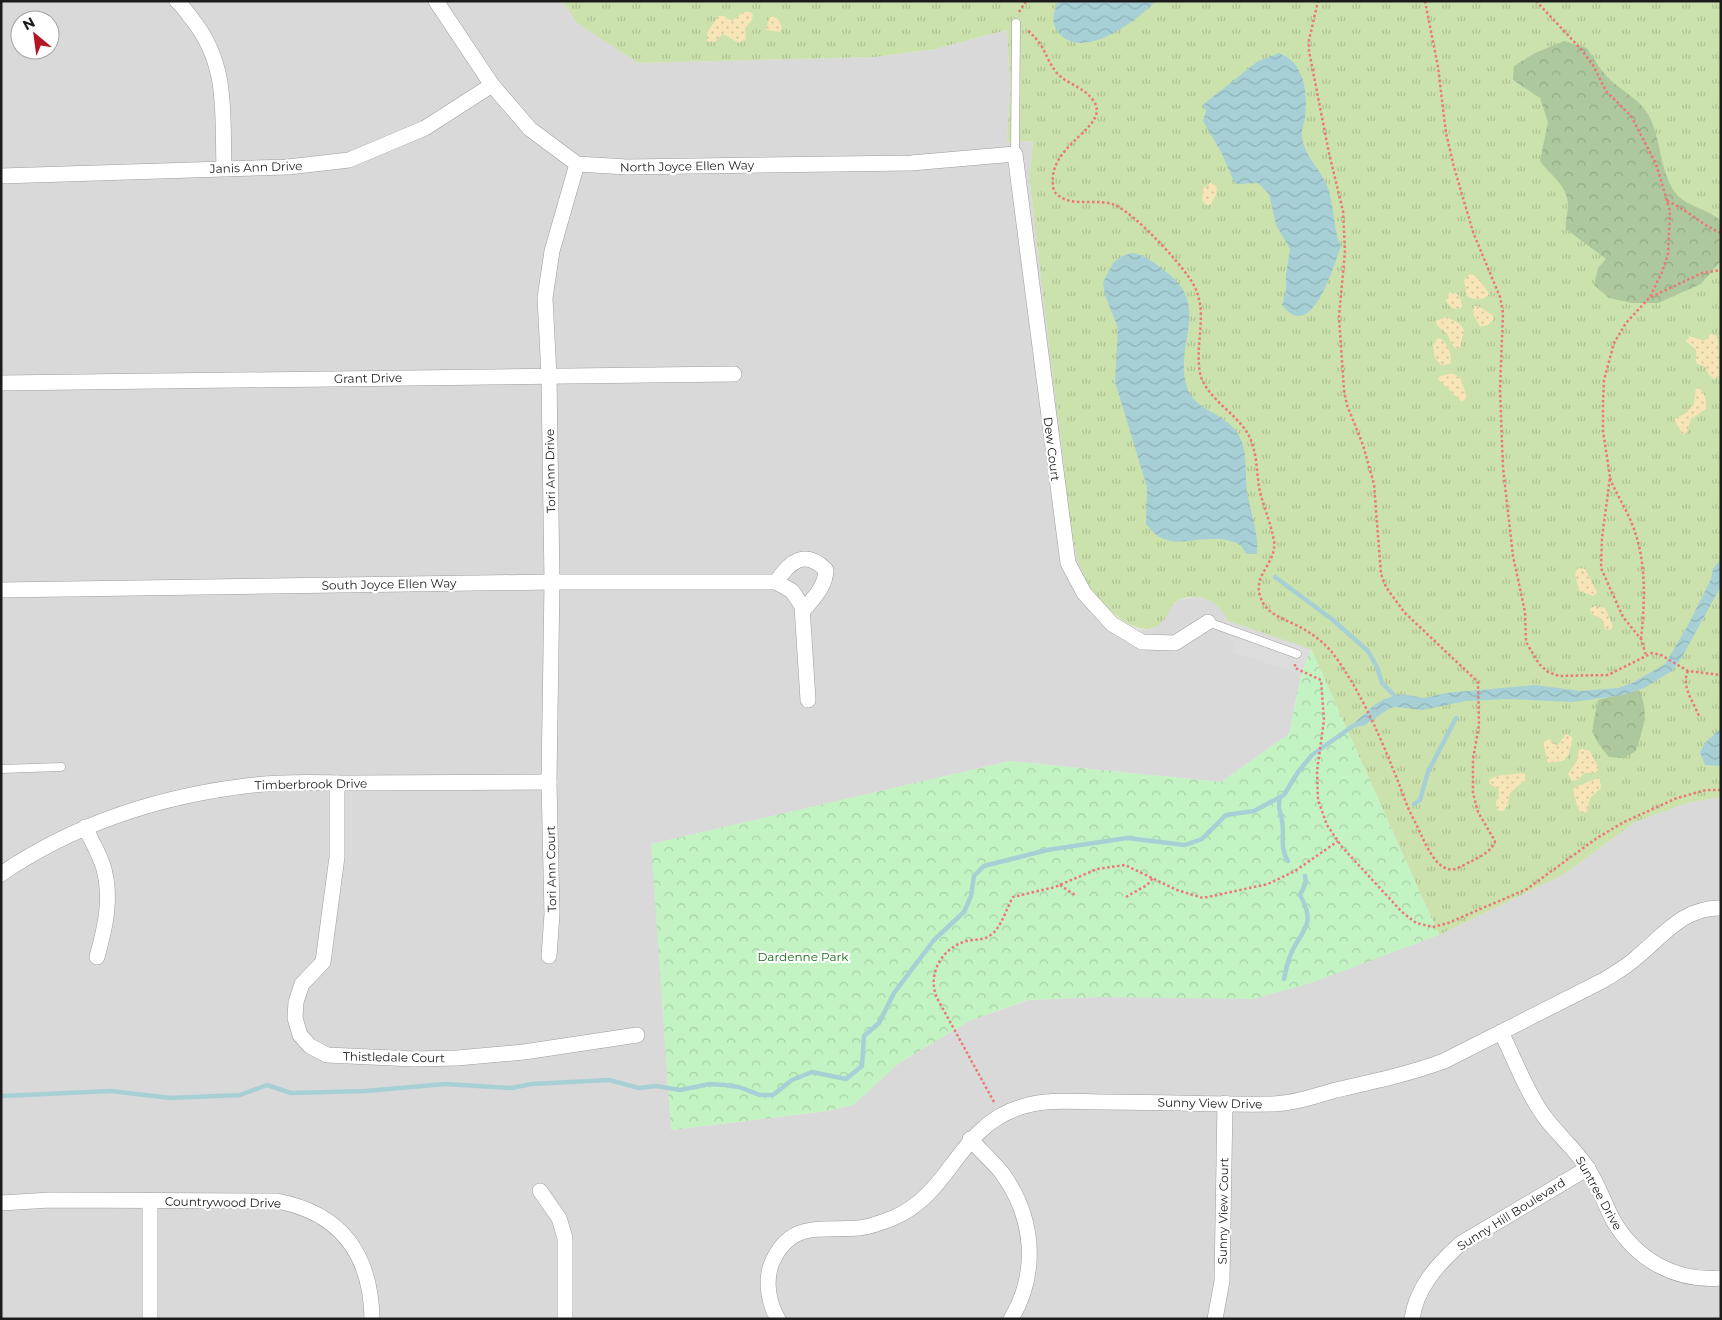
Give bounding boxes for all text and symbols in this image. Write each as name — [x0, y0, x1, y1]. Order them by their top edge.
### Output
north arrow — [10, 10, 60, 60]
text: N — [19, 13, 38, 34]
street label: North Joyce Ellen Way — [620, 157, 755, 175]
street label: Janis Ann Drive — [208, 158, 303, 176]
street label: Grant Drive — [334, 370, 402, 386]
street label: Dew Court — [1041, 416, 1063, 482]
street label: Tori Ann Drive — [542, 429, 558, 513]
street label: South Joyce Ellen Way — [321, 575, 457, 593]
street label: Timberbrook Drive — [255, 776, 367, 792]
street label: Tori Ann Court — [543, 826, 559, 912]
park label: Dardenne Park — [757, 949, 849, 964]
street label: Thistledale Court — [343, 1049, 445, 1065]
street label: Sunny View Drive — [1158, 1095, 1262, 1111]
street label: Suntree Drive — [1573, 1153, 1625, 1233]
street label: Sunny View Court — [1215, 1157, 1231, 1265]
street label: Sunny Hill Boulevard — [1454, 1175, 1568, 1253]
street label: Countrywood Drive — [165, 1193, 281, 1211]

